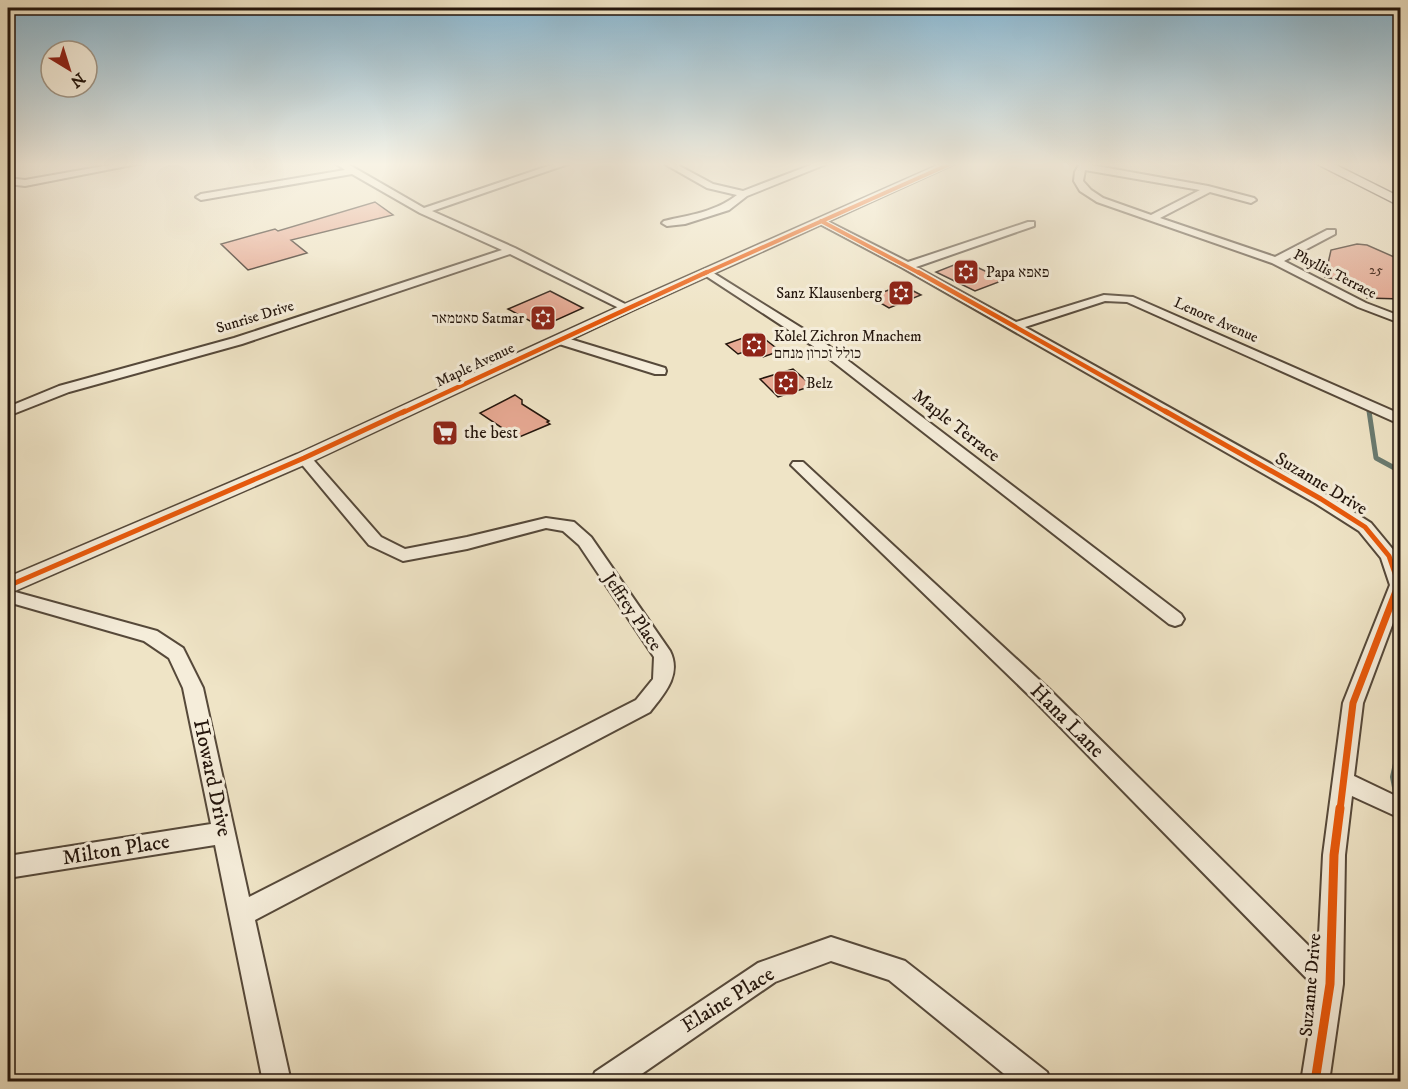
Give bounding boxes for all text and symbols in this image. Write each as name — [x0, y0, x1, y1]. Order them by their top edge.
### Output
north arrow — [39, 39, 99, 99]
text: N — [66, 68, 89, 92]
street label: Phyllis Terrace — [1290, 245, 1380, 303]
synagogue icon: Papa פאפא — [951, 257, 981, 287]
house number: 25 — [1369, 261, 1383, 279]
place label: Papa פאפא — [986, 263, 1049, 282]
synagogue icon: Sanz Klausenberg — [886, 278, 916, 308]
place label: Sanz Klausenberg — [776, 284, 883, 303]
street label: Lenore Avenue — [1171, 293, 1261, 347]
street label: Sunrise Drive — [214, 296, 296, 338]
synagogue icon: סאטמאר Satmar — [528, 303, 558, 333]
place label: סאטמאר Satmar — [432, 309, 524, 328]
place label: Kolel Zichron Mnachem כולל זכרון מנחם — [774, 327, 921, 363]
synagogue icon: Kolel Zichron Mnachem כולל זכרון מנחם — [739, 330, 769, 360]
street label: Maple Avenue — [433, 338, 517, 392]
synagogue icon: Belz — [771, 368, 801, 398]
place label: Belz — [806, 374, 833, 393]
street label: Maple Terrace — [908, 385, 1004, 467]
supermarket icon: the best — [430, 418, 460, 448]
place label: the best — [464, 422, 518, 444]
street label: Suzanne Drive — [1271, 448, 1371, 520]
street label: Jeffrey Place — [597, 567, 666, 655]
street label: Hana Lane — [1024, 678, 1110, 764]
street label: Howard Drive — [187, 717, 237, 839]
street label: Milton Place — [60, 829, 172, 871]
street label: Suzanne Drive — [1296, 932, 1326, 1038]
street label: Elaine Place — [677, 961, 780, 1039]

